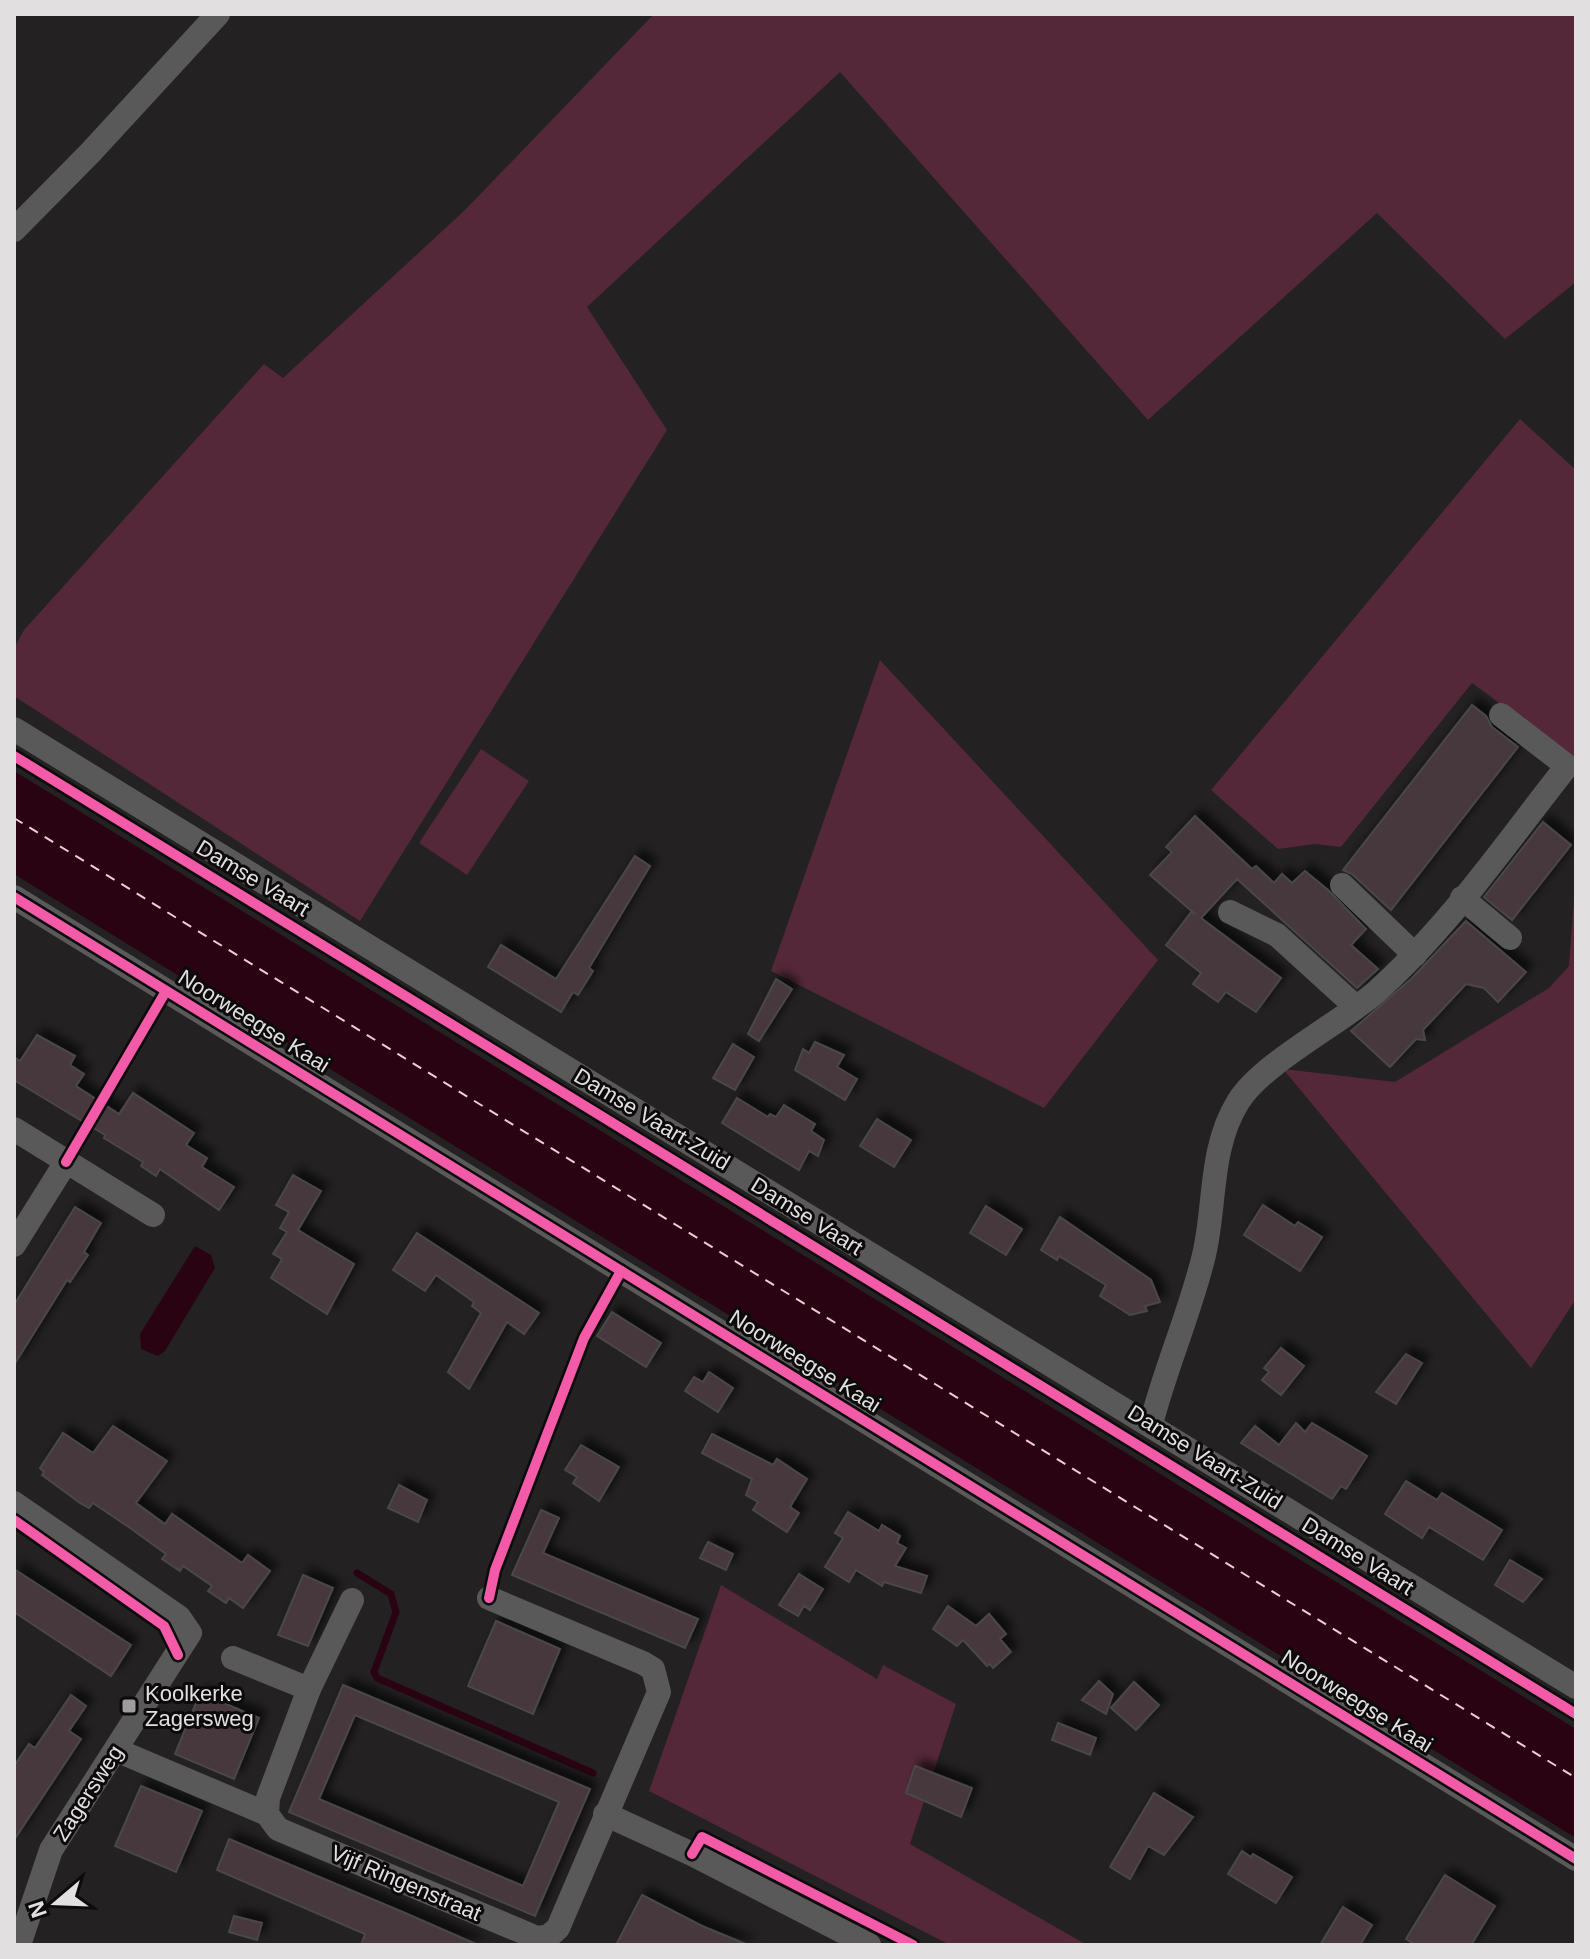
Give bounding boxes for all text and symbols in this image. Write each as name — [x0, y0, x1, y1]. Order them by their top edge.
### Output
street label: Damse Vaart — [192, 835, 314, 921]
street label: Noorweegse Kaai — [174, 964, 334, 1078]
street label: Damse Vaart-Zuid — [570, 1063, 734, 1175]
street label: Damse Vaart — [747, 1172, 867, 1260]
street label: Noorweegse Kaai — [725, 1304, 885, 1418]
street label: Damse Vaart-Zuid — [1123, 1400, 1287, 1514]
street label: Damse Vaart — [1298, 1512, 1418, 1600]
street label: Noorweegse Kaai — [1277, 1644, 1437, 1758]
place label: Koolkerke Zagersweg — [145, 1681, 254, 1731]
marker: Koolkerke Zagersweg — [120, 1697, 138, 1715]
street label: Zagersweg — [48, 1741, 128, 1845]
street label: Vijf Ringenstraat — [327, 1840, 485, 1926]
north arrow — [16, 1863, 96, 1943]
text: N — [23, 1898, 52, 1921]

